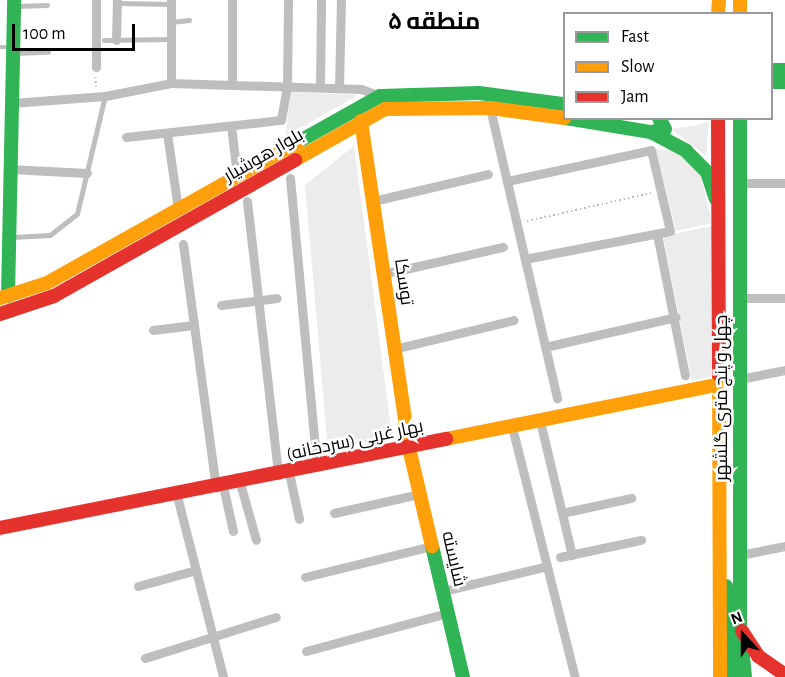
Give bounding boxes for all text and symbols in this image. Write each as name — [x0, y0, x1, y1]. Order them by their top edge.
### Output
district label: منطقه ۵ — [388, 9, 480, 37]
scale bar — [15, 12, 138, 50]
legend — [563, 12, 773, 120]
text: 100 m — [23, 25, 66, 43]
text: Fast — [621, 28, 649, 46]
text: Slow — [621, 58, 654, 76]
text: Jam — [621, 88, 649, 106]
street label: بلوار هوشیار — [220, 125, 308, 187]
street label: توسکا — [389, 257, 417, 307]
street label: چهل و پنج متری گلشهر — [711, 315, 733, 481]
street label: بهار غربی (سردخانه) — [285, 416, 425, 466]
street label: شایسته — [436, 529, 470, 589]
north arrow — [713, 605, 773, 665]
text: N — [728, 609, 745, 628]

